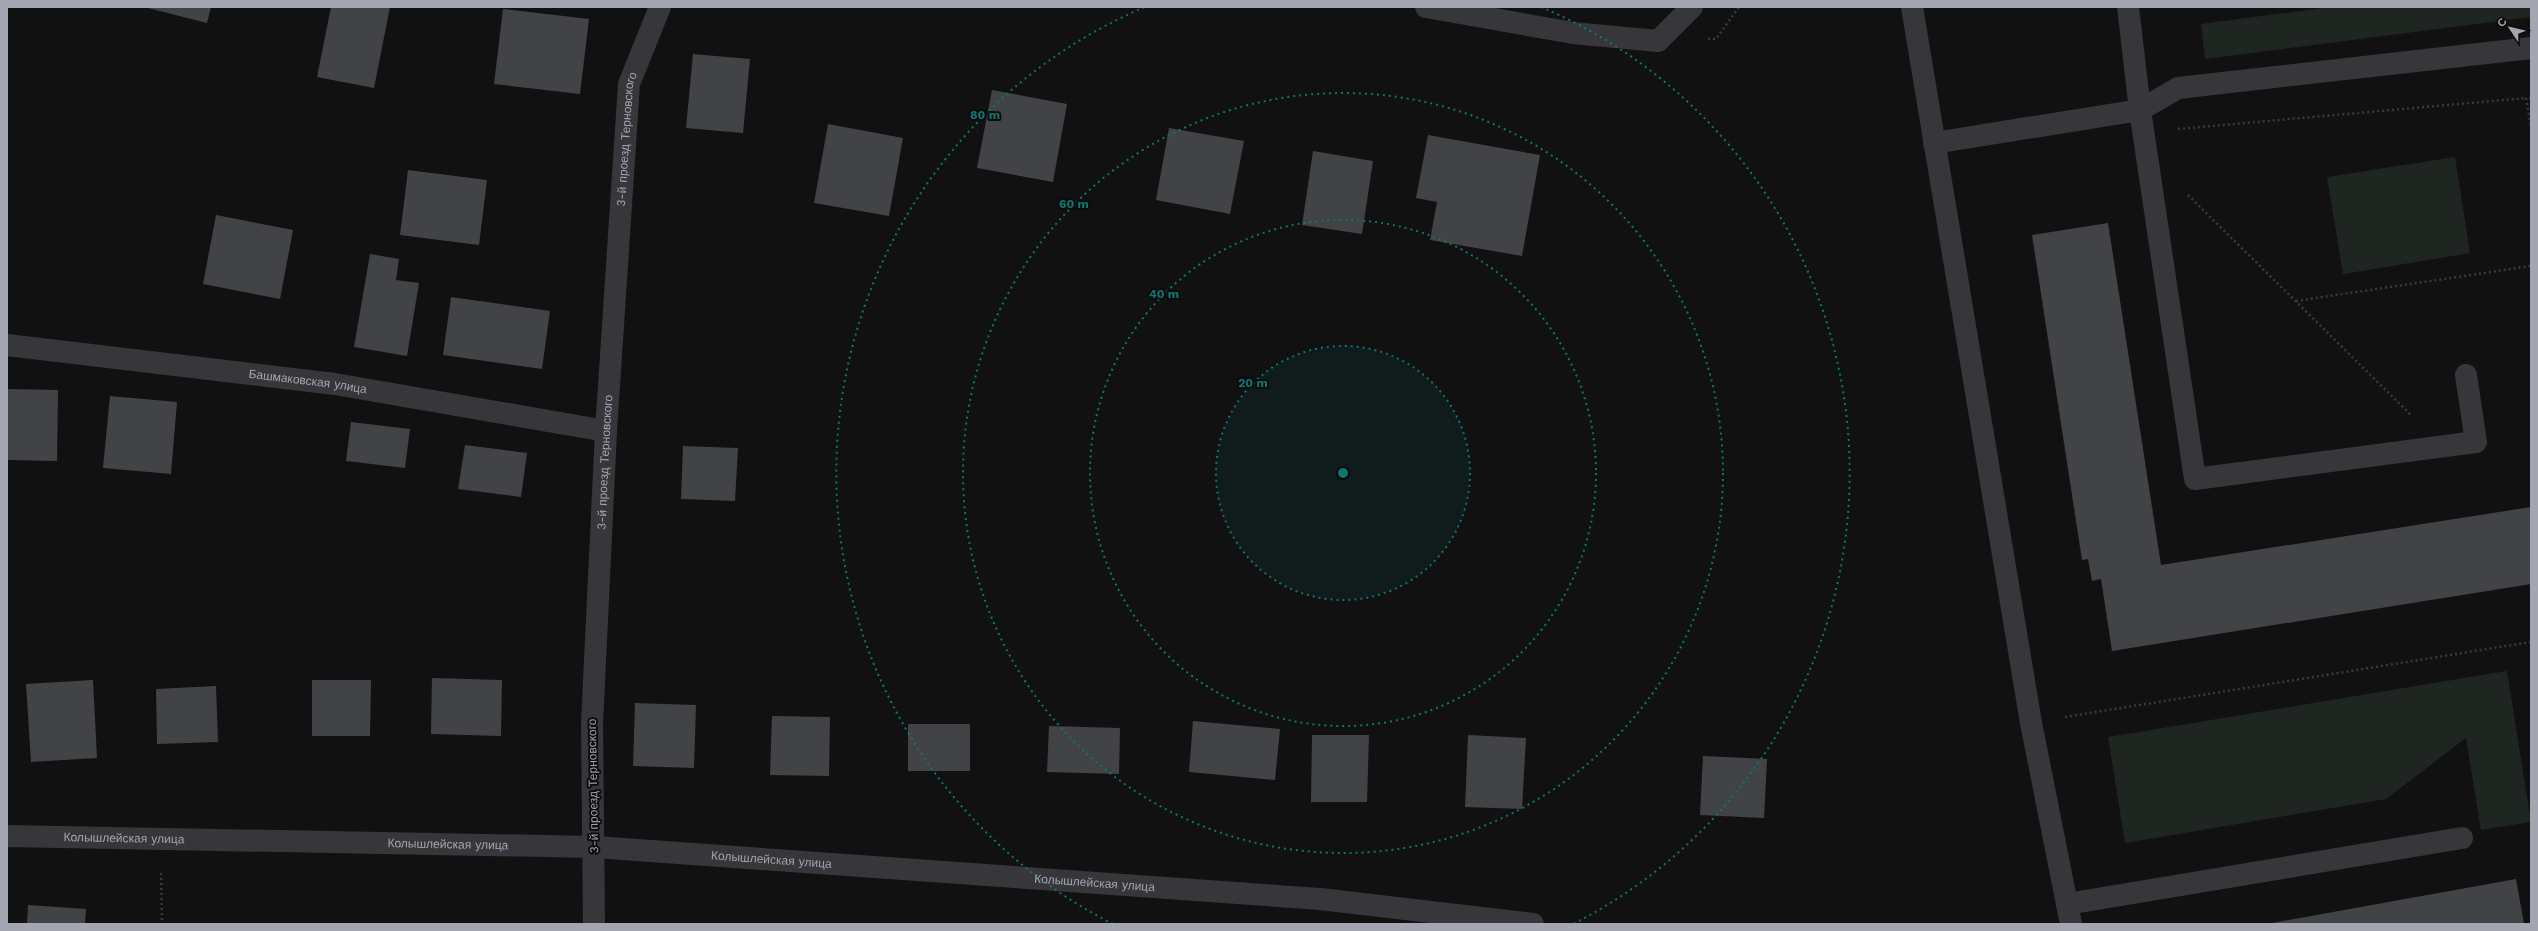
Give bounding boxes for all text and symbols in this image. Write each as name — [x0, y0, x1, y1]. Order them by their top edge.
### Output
north arrow — [2490, 8, 2530, 48]
text: С — [2495, 16, 2510, 30]
street label: 3-й проезд Терновского — [614, 70, 640, 207]
text: 80 m — [970, 108, 1000, 122]
text: 60 m — [1059, 197, 1089, 211]
text: 40 m — [1149, 287, 1179, 301]
street label: Башмаковская улица — [248, 367, 368, 396]
text: 20 m — [1238, 376, 1268, 390]
street label: 3-й проезд Терновского — [594, 394, 615, 530]
centre of rings — [1336, 466, 1350, 480]
street label: 3-й проезд Терновского — [585, 718, 601, 854]
street label: Колышлейская улица — [63, 830, 185, 846]
street label: Колышлейская улица — [387, 836, 509, 852]
street label: Колышлейская улица — [711, 848, 833, 871]
street label: Колышлейская улица — [1034, 872, 1156, 894]

